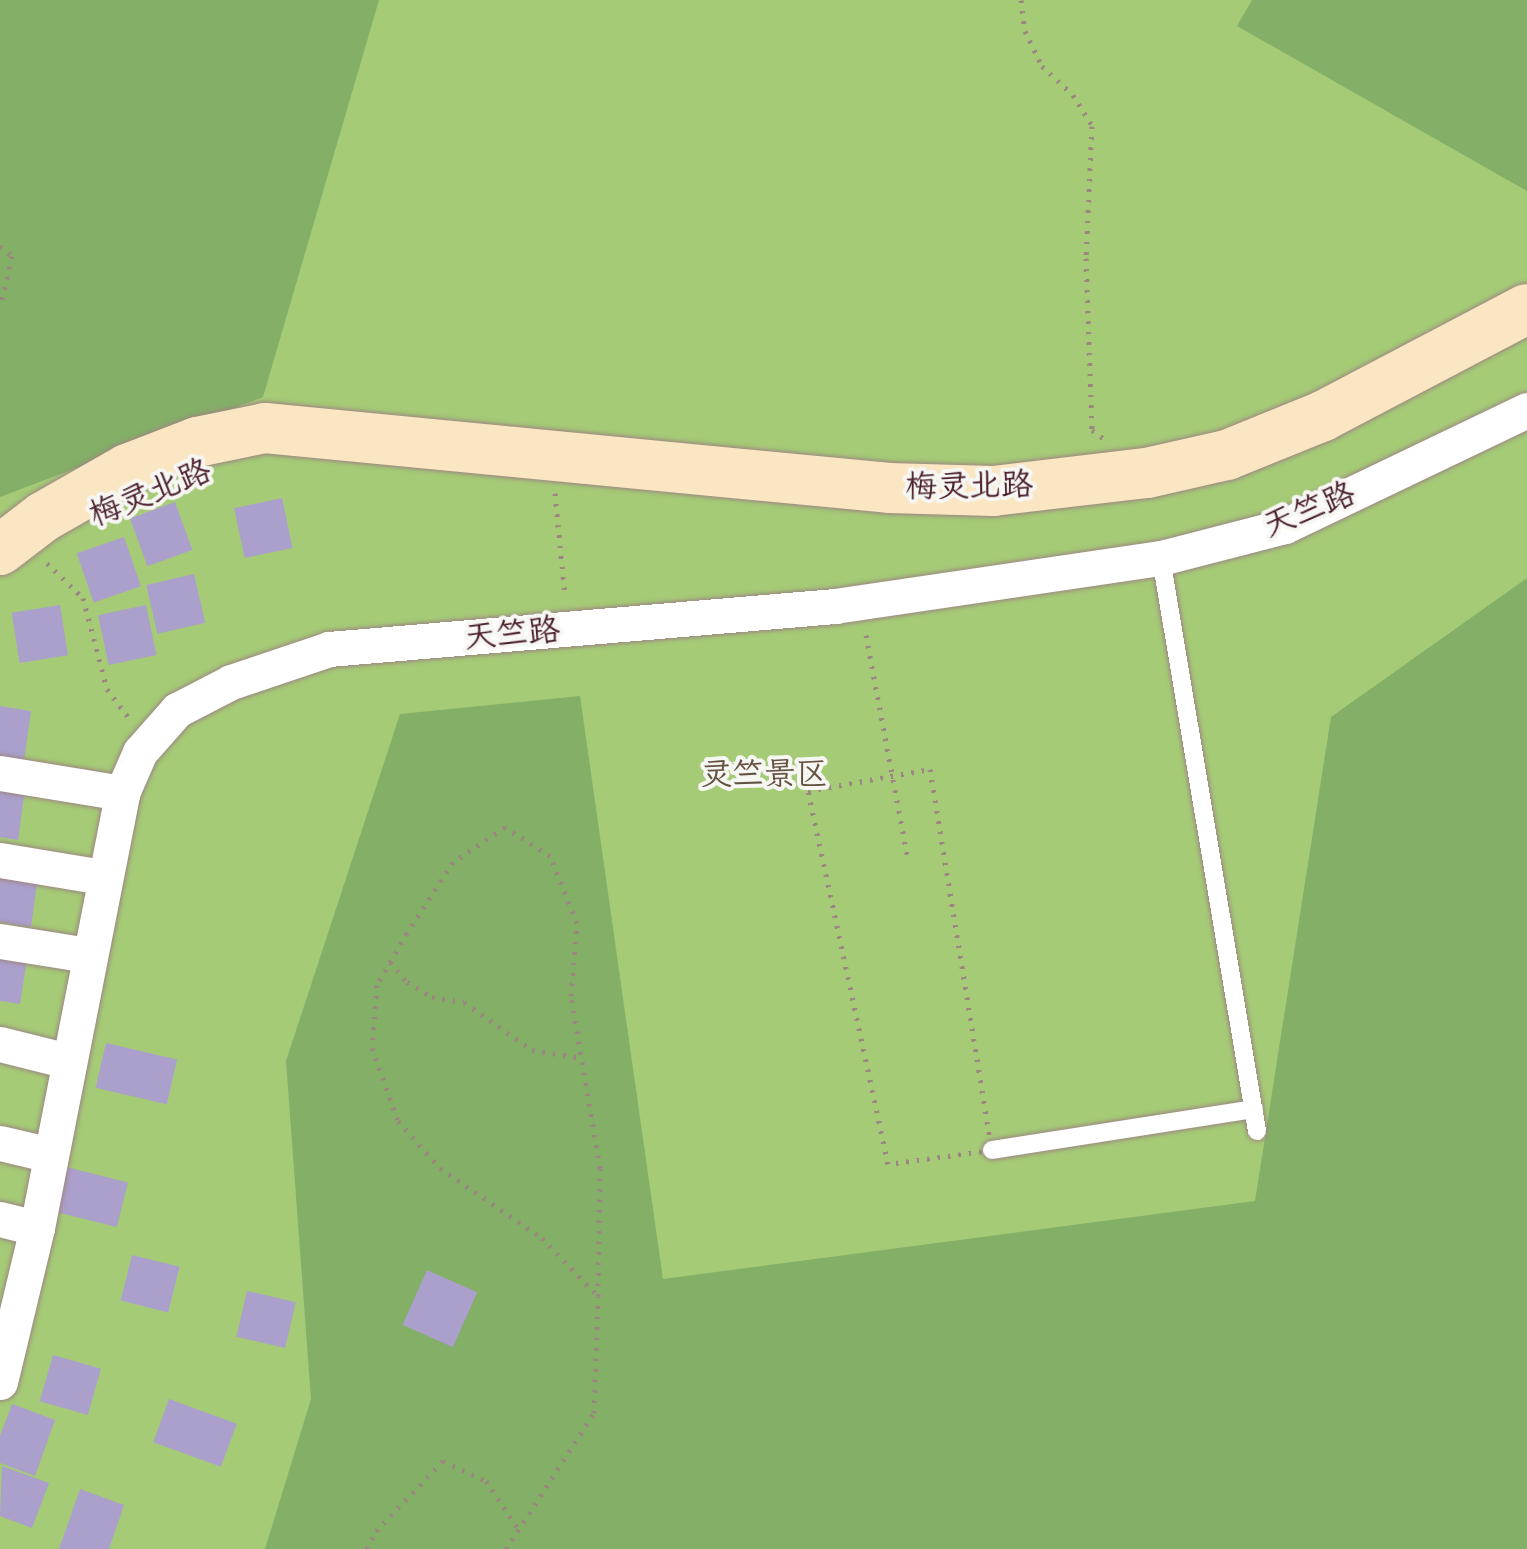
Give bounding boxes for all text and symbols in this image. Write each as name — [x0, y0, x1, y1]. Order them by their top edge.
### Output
street label: 梅灵北路 — [83, 451, 217, 535]
street label: 梅灵北路 — [905, 466, 1033, 506]
street label: 天竺路 — [1257, 474, 1361, 546]
street label: 天竺路 — [463, 611, 561, 657]
park label: 灵竺景区 — [700, 755, 828, 793]

